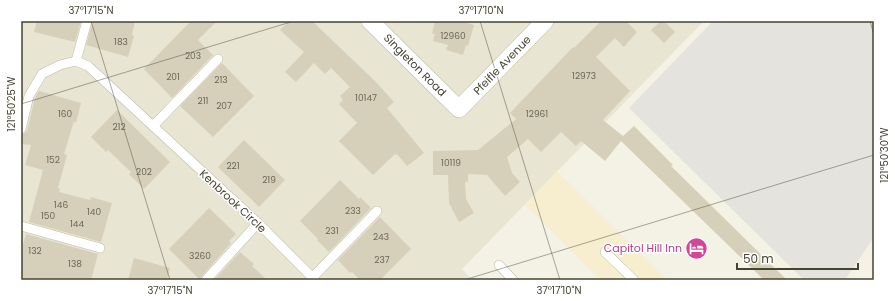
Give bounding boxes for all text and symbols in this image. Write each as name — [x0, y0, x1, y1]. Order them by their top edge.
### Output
text: 37°17'15"N — [68, 3, 114, 18]
text: 37°17'10"N — [458, 3, 504, 18]
street label: Singleton Road — [380, 30, 450, 100]
house number: 12960 — [440, 30, 466, 42]
street label: Pfeifle Avenue — [470, 32, 535, 98]
house number: 183 — [114, 36, 128, 48]
house number: 203 — [185, 50, 201, 62]
house number: 12973 — [572, 70, 596, 82]
house number: 201 — [166, 71, 180, 83]
house number: 213 — [214, 74, 228, 86]
text: 121°50'25"W — [4, 76, 19, 132]
house number: 10147 — [355, 92, 377, 104]
house number: 211 — [198, 95, 209, 107]
house number: 207 — [216, 100, 232, 112]
house number: 160 — [58, 108, 72, 120]
house number: 12961 — [526, 108, 548, 120]
house number: 212 — [112, 121, 126, 133]
text: 121°50'30"W — [877, 127, 892, 183]
house number: 152 — [46, 154, 60, 166]
house number: 10119 — [441, 157, 461, 169]
house number: 221 — [226, 160, 240, 172]
house number: 202 — [136, 166, 152, 178]
street label: Kenbrook Circle — [196, 166, 270, 236]
house number: 219 — [262, 174, 276, 186]
house number: 146 — [54, 199, 68, 211]
house number: 233 — [345, 205, 361, 217]
house number: 140 — [87, 206, 101, 218]
house number: 150 — [41, 210, 55, 222]
house number: 144 — [70, 218, 84, 230]
house number: 231 — [325, 225, 339, 237]
house number: 243 — [373, 231, 389, 243]
hotel icon: Capitol Hill Inn — [684, 235, 710, 261]
place label: Capitol Hill Inn — [604, 240, 682, 256]
house number: 132 — [28, 245, 42, 257]
scale bar — [737, 245, 858, 271]
house number: 3260 — [189, 250, 211, 262]
text: 50 m — [743, 250, 774, 267]
house number: 237 — [374, 254, 390, 266]
house number: 138 — [68, 258, 82, 270]
text: 37°17'15"N — [147, 283, 193, 298]
text: 37°17'10"N — [536, 283, 582, 298]

